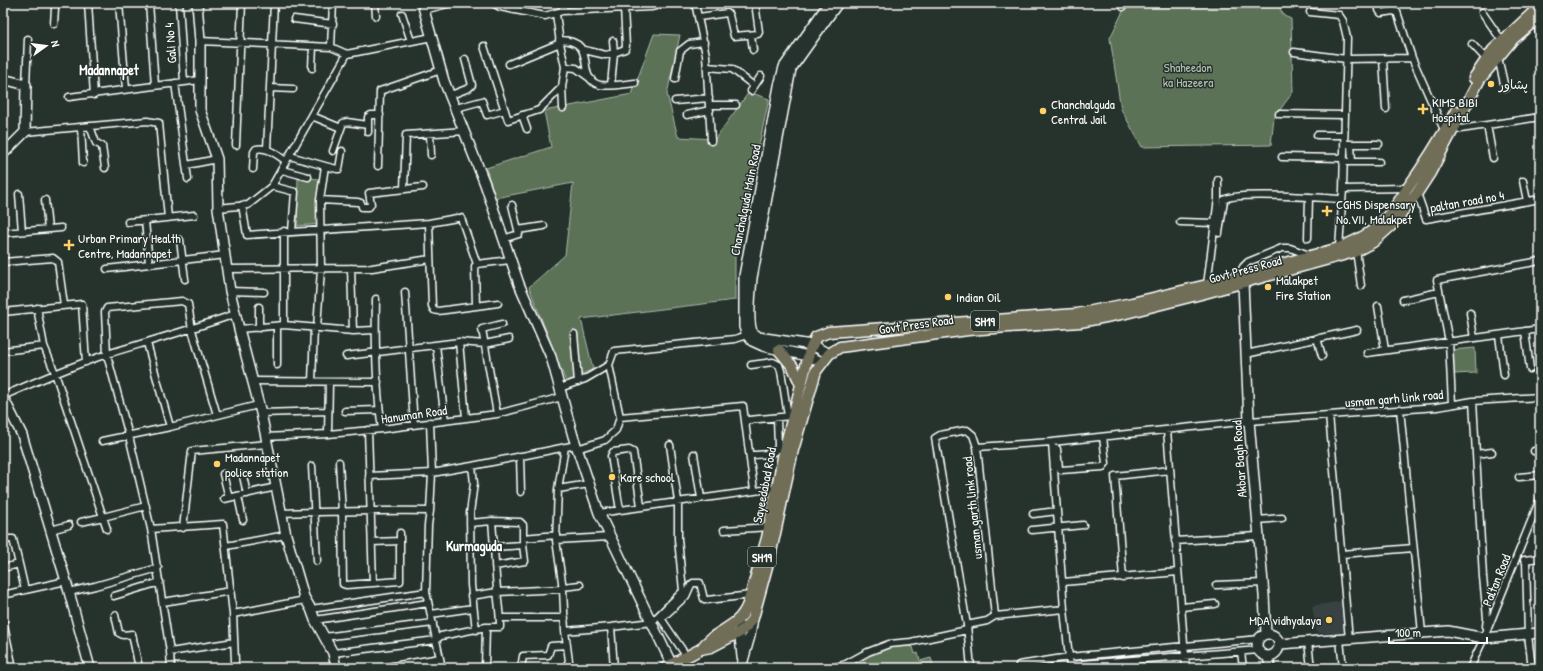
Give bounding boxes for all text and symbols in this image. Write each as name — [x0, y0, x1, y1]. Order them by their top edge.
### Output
street label: Gali No 4 — [160, 22, 180, 64]
north arrow — [26, 26, 66, 66]
text: N — [48, 39, 63, 48]
park label: Shaheedon ka Hazeera — [1163, 58, 1213, 91]
district label: Madannapet — [79, 60, 140, 81]
place label: پشاور — [1498, 75, 1528, 93]
marker: پشاور — [1486, 79, 1496, 89]
place label: KIMS BIBI Hospital — [1432, 93, 1478, 126]
place label: Chanchalguda Central Jail — [1051, 95, 1115, 128]
marker: KIMS BIBI Hospital — [1417, 103, 1429, 115]
marker: Chanchalguda Central Jail — [1038, 106, 1048, 116]
street label: Chanchalguda Main Road — [725, 143, 765, 257]
street label: paltan road no 4 — [1429, 186, 1506, 216]
place label: CGHS Dispensary No.VII, Malakpet — [1336, 195, 1416, 228]
marker: CGHS Dispensary No.VII, Malakpet — [1321, 205, 1333, 217]
place label: Urban Primary Health Centre, Madannapet — [78, 229, 181, 262]
marker: Urban Primary Health Centre, Madannapet — [63, 239, 75, 251]
street label: Govt Press Road — [1207, 251, 1283, 287]
place label: Malakpet Fire Station — [1275, 271, 1331, 304]
marker: Malakpet Fire Station — [1263, 282, 1273, 292]
place label: Indian Oil — [956, 288, 1001, 306]
marker: Indian Oil — [943, 292, 953, 302]
street label: Govt Press Road — [878, 310, 954, 338]
road number: SH19 — [971, 311, 999, 331]
street label: usman garh link road — [1344, 385, 1444, 411]
street label: Hanuman Road — [380, 400, 448, 428]
street label: Akbar Bagh Road — [1227, 420, 1251, 498]
street label: Sayeedabad Road — [748, 446, 780, 524]
place label: Madannapet police station — [225, 448, 289, 481]
street label: usman garth link road — [958, 456, 986, 560]
marker: Madannapet police station — [212, 459, 222, 469]
place label: Kare school — [620, 468, 675, 486]
marker: Kare school — [607, 472, 617, 482]
district label: Kurmaguda — [446, 536, 503, 557]
road number: SH19 — [748, 547, 776, 567]
street label: Paltan Road — [1477, 551, 1515, 609]
place label: MDA vidhyalaya — [1249, 611, 1321, 629]
marker: MDA vidhyalaya — [1324, 615, 1334, 625]
scale bar — [1389, 619, 1487, 645]
text: 100 m — [1395, 624, 1421, 641]

